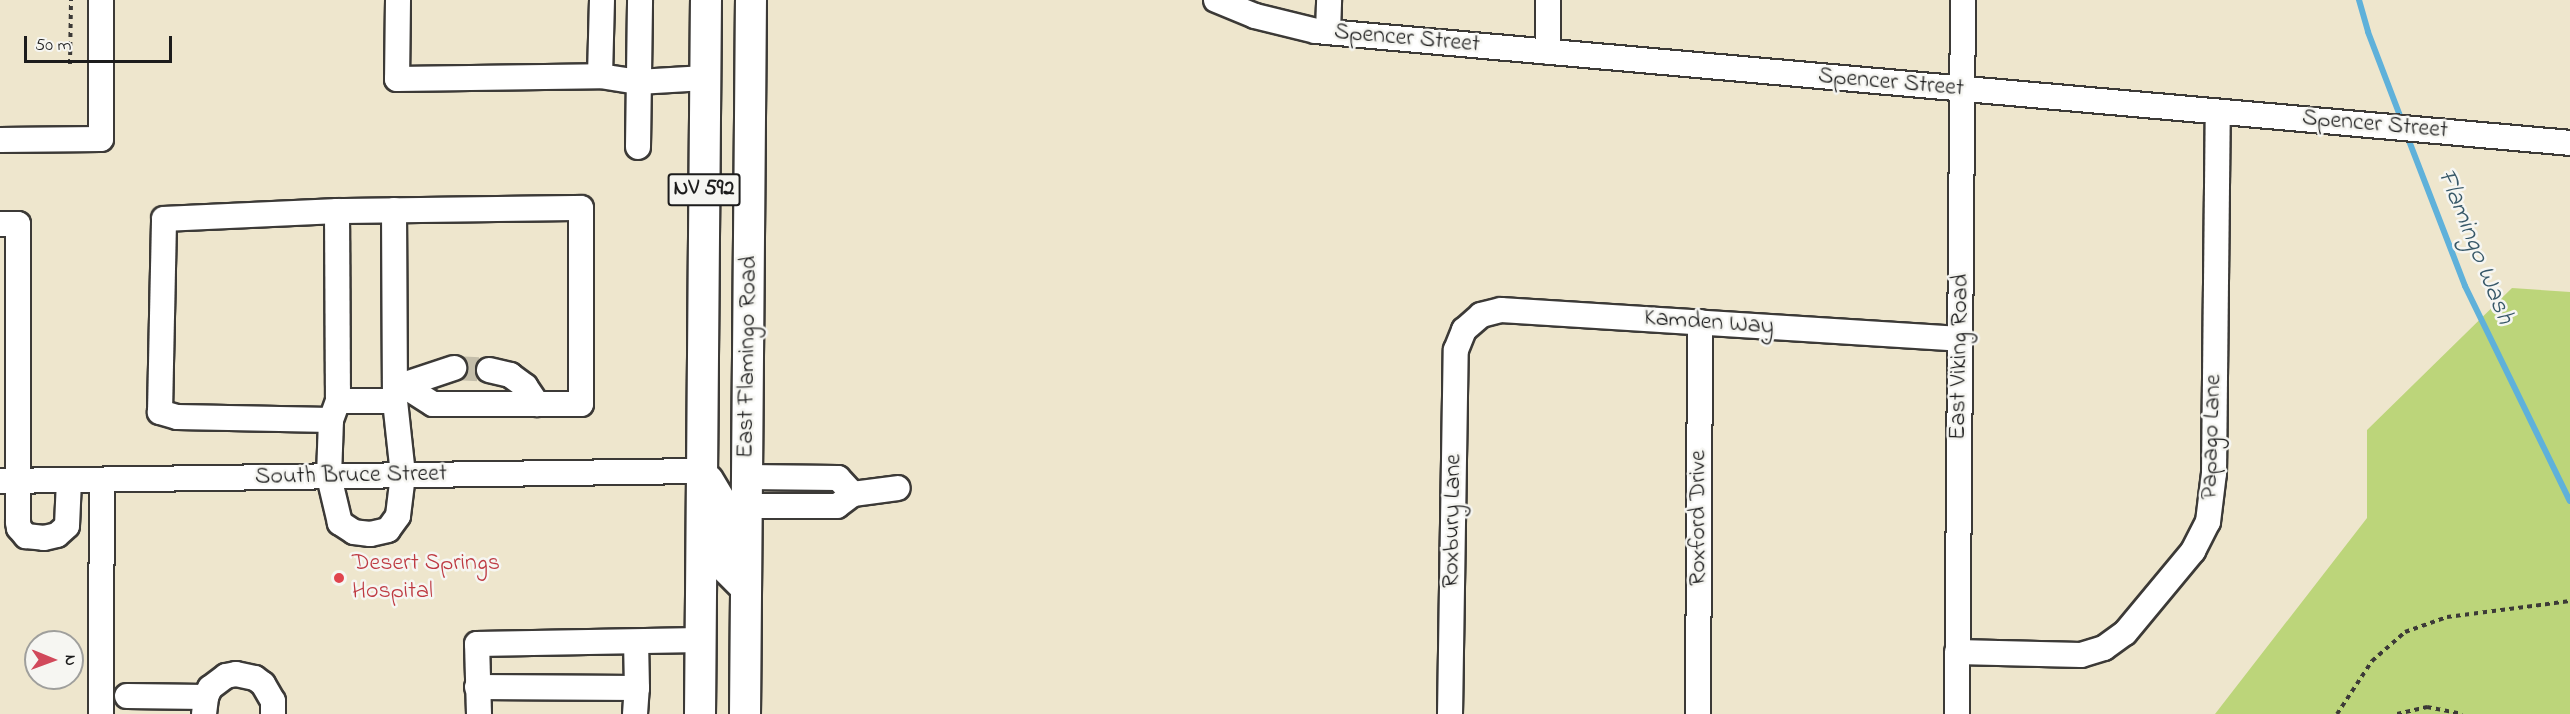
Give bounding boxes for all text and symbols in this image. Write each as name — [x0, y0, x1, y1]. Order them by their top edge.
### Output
street label: Spencer Street — [1333, 18, 1481, 60]
scale bar — [27, 24, 176, 62]
text: 50 m — [35, 33, 72, 59]
street label: Spencer Street — [1817, 62, 1965, 104]
street label: Spencer Street — [2301, 104, 2449, 146]
water label: Flamingo Wash — [2429, 165, 2519, 329]
road number: NV 592 — [666, 171, 742, 209]
street label: East Flamingo Road — [732, 255, 764, 459]
street label: East Viking Road — [1944, 274, 1976, 440]
street label: Kamden Way — [1643, 304, 1775, 342]
street label: Papago Lane — [2195, 374, 2229, 500]
street label: Roxford Drive — [1685, 450, 1713, 586]
street label: Roxbury Lane — [1437, 454, 1469, 588]
street label: South Bruce Street — [255, 460, 447, 492]
place label: Desert Springs Hospital — [352, 550, 500, 606]
marker: Desert Springs Hospital — [330, 569, 348, 587]
north arrow — [24, 630, 84, 690]
text: N — [58, 655, 82, 666]

